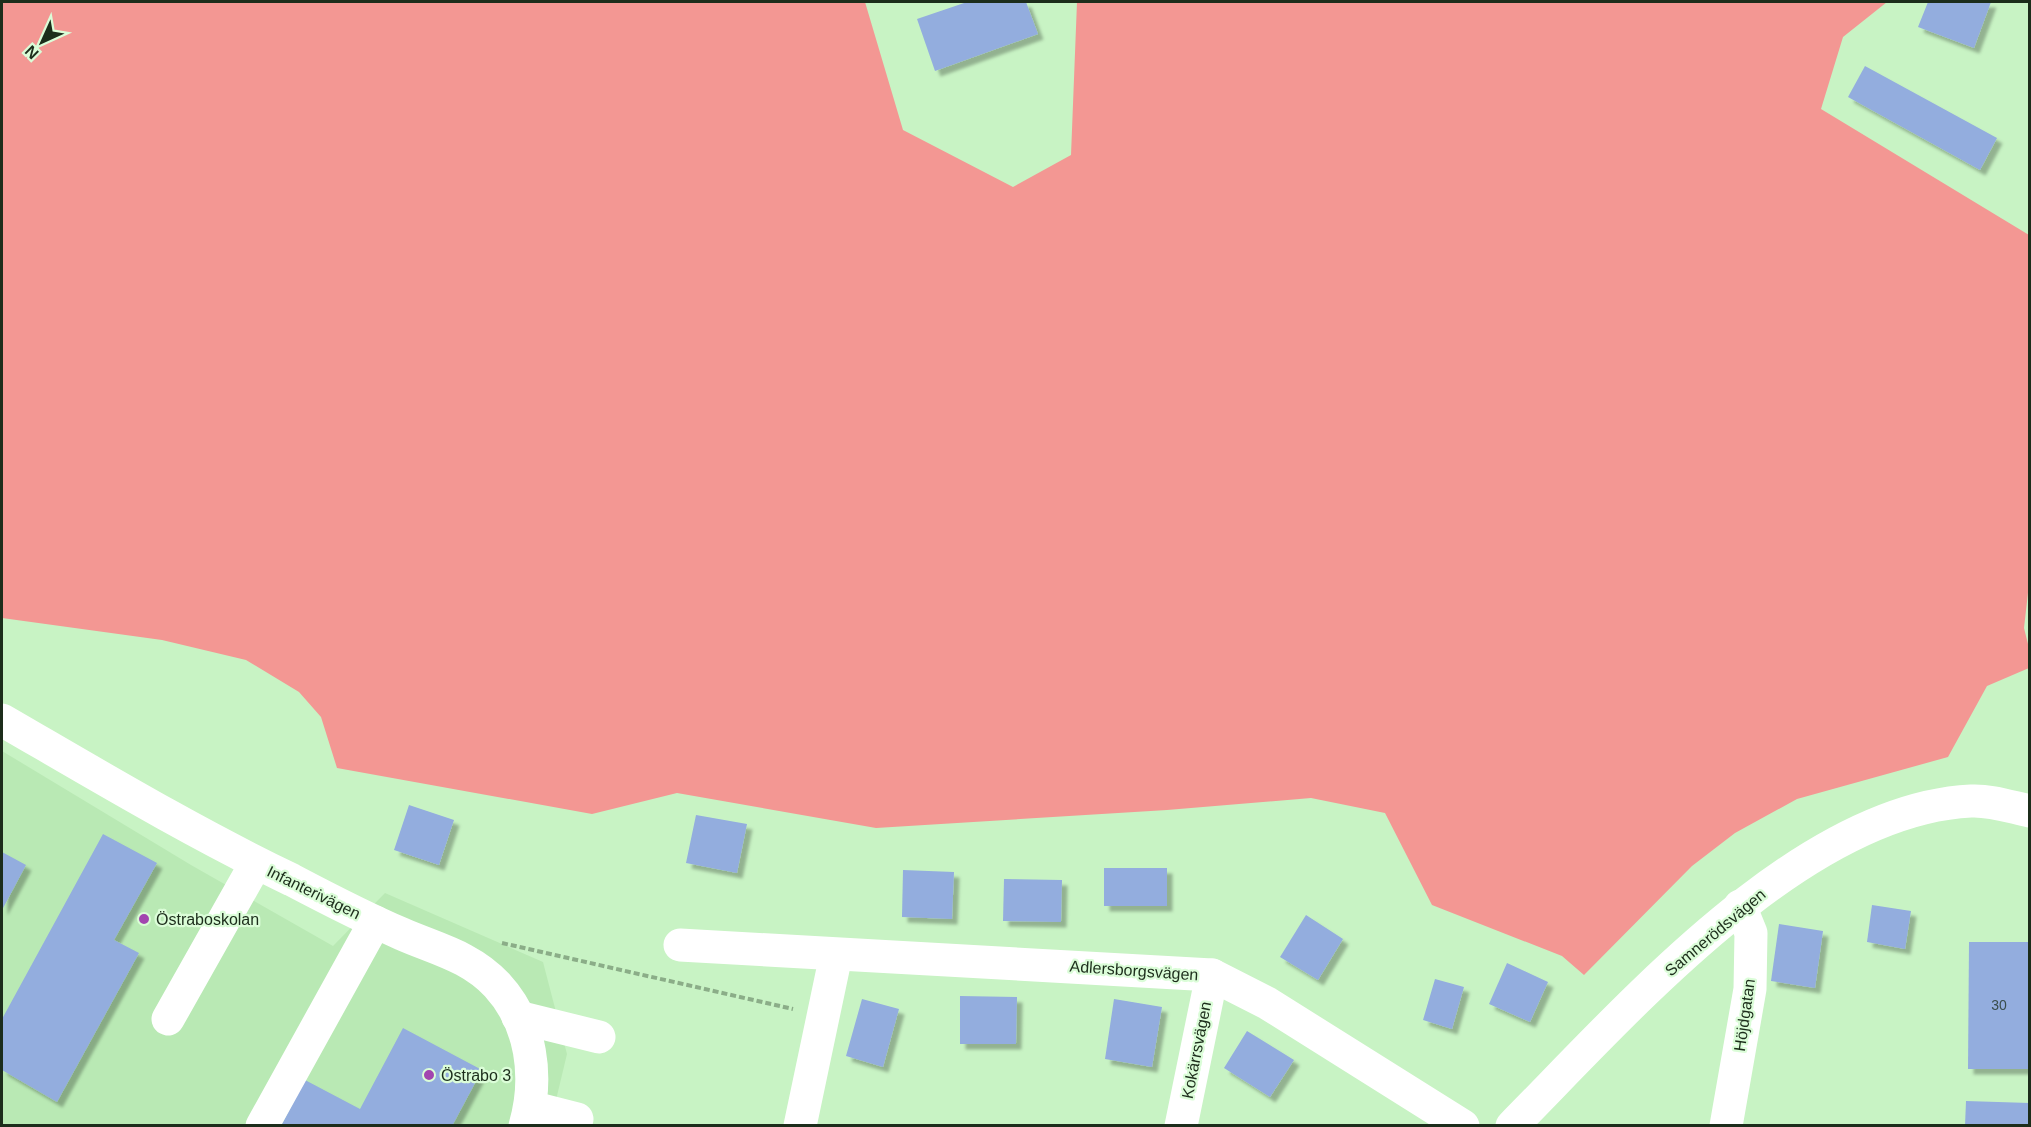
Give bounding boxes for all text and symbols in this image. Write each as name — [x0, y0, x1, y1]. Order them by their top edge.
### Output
north arrow — [12, 12, 72, 72]
text: N — [22, 42, 42, 62]
street label: Infanterivägen — [264, 863, 363, 922]
street label: Samnerödsvägen — [1662, 886, 1769, 979]
place label: Östraboskolan — [156, 911, 259, 928]
marker: Östraboskolan — [137, 912, 151, 926]
street label: Adlersborgsvägen — [1069, 958, 1199, 983]
street label: Höjdgatan — [1731, 978, 1758, 1052]
house number: 30 — [1991, 997, 2007, 1013]
street label: Kokärrsvägen — [1179, 1000, 1214, 1100]
place label: Östrabo 3 — [441, 1067, 511, 1084]
marker: Östrabo 3 — [422, 1068, 436, 1082]

